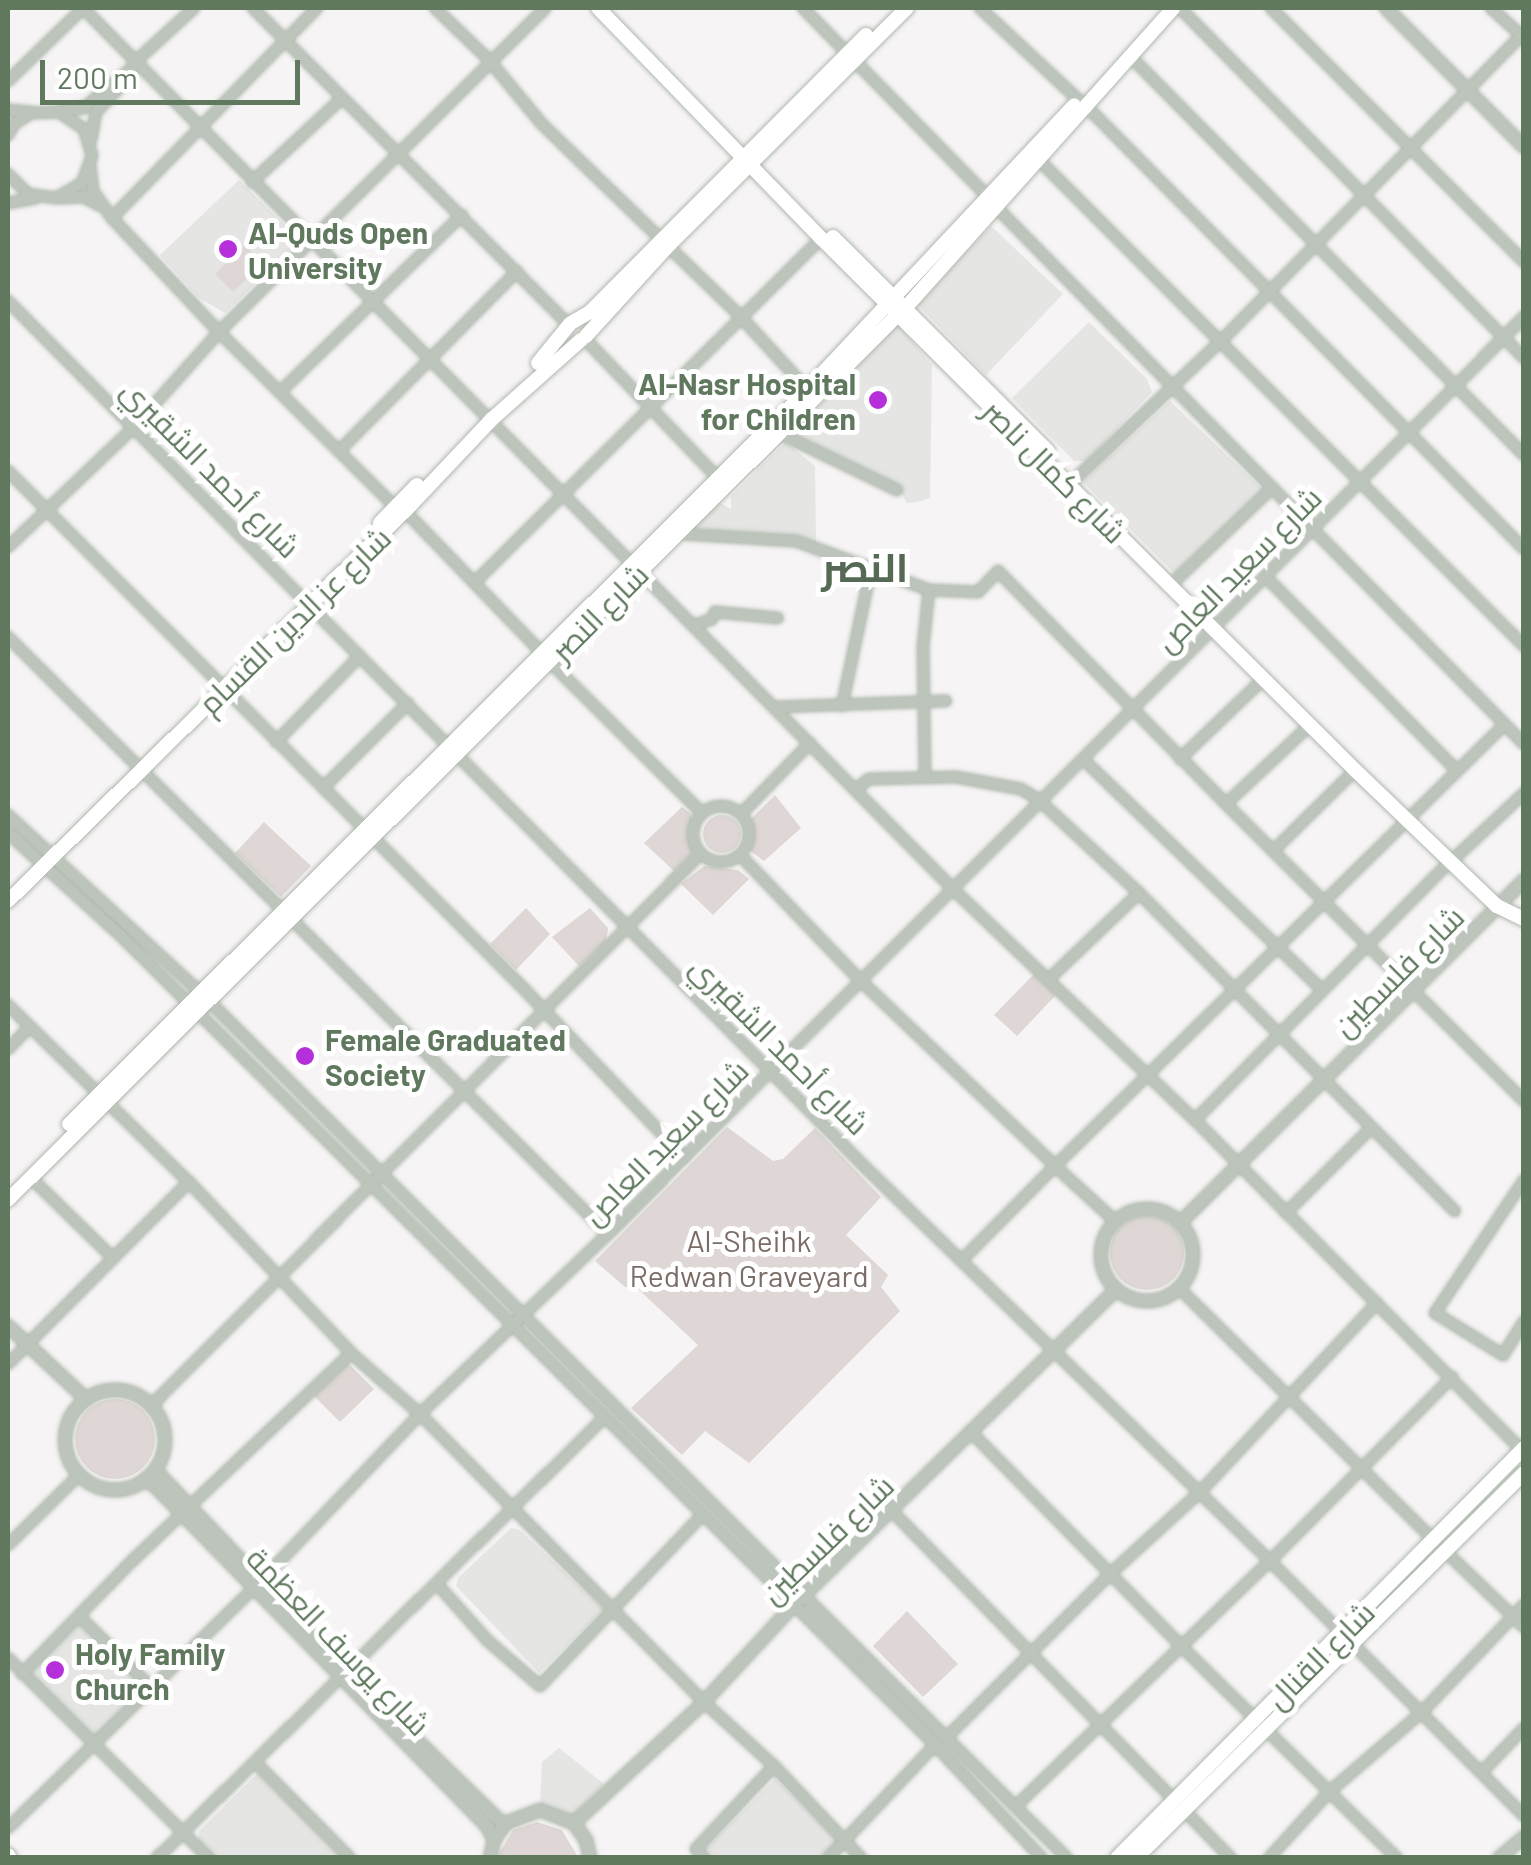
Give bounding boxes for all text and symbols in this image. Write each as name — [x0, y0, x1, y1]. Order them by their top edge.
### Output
scale bar — [45, 40, 305, 102]
text: 200 m — [57, 59, 138, 95]
place label: Al-Quds Open University — [248, 214, 428, 284]
marker: Al-Quds Open University — [217, 238, 239, 260]
place label: Al-Nasr Hospital for Children — [638, 365, 856, 436]
street label: شارع أحمد الشقيري — [114, 371, 308, 565]
marker: Al-Nasr Hospital for Children — [865, 387, 891, 413]
street label: شارع كمال ناصر — [976, 392, 1134, 550]
street label: شارع سعيد العاص — [1148, 479, 1328, 659]
street label: شارع عز الدين القسام — [190, 519, 398, 721]
district label: النصر — [822, 542, 908, 590]
street label: شارع النصر — [543, 556, 655, 668]
street label: شارع فلسطين — [1325, 898, 1471, 1044]
street label: شارع أحمد الشقيري — [683, 948, 877, 1142]
place label: Female Graduated Society — [325, 1021, 566, 1092]
marker: Female Graduated Society — [294, 1045, 316, 1067]
street label: شارع سعيد العاص — [575, 1052, 755, 1232]
park label: Al-Sheihk Redwan Graveyard — [629, 1222, 869, 1292]
street label: شارع فلسطين — [753, 1467, 901, 1611]
street label: شارع يوسف العظمة — [240, 1540, 438, 1742]
street label: شارع القنال — [1259, 1594, 1381, 1716]
place label: Holy Family Church — [75, 1635, 225, 1706]
marker: Holy Family Church — [44, 1659, 66, 1681]

